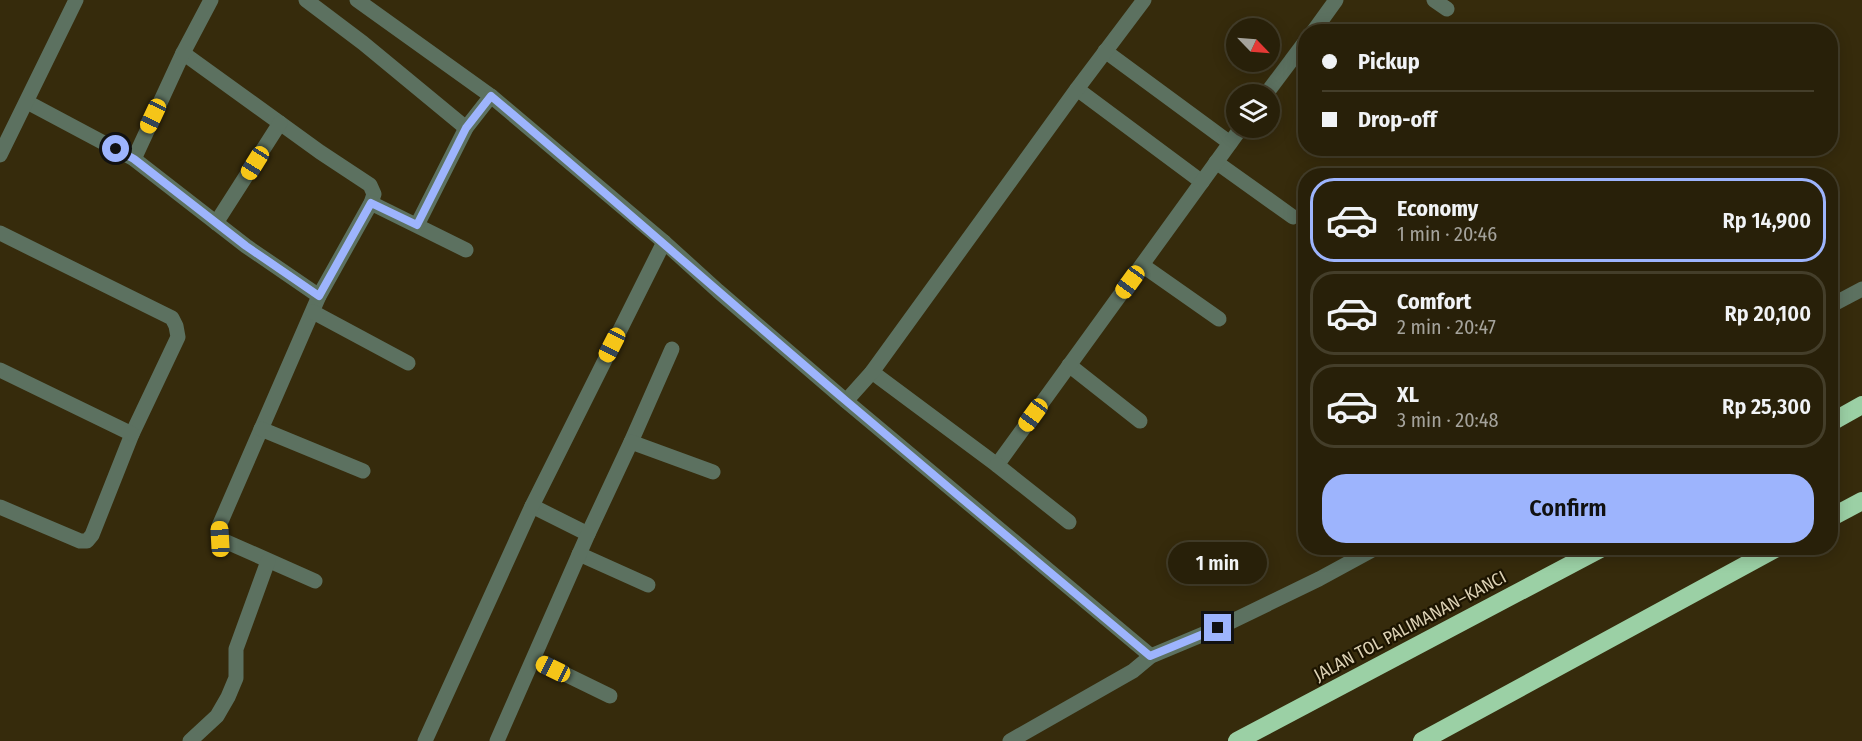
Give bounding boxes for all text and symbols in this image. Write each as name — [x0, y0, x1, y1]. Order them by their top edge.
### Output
north arrow — [1226, 18, 1280, 72]
map controls — [1226, 18, 1280, 138]
text: Pickup — [1358, 48, 1420, 75]
button: layers — [1226, 84, 1280, 138]
car — [137, 96, 169, 136]
text: Drop-off — [1358, 106, 1437, 133]
route start — [102, 135, 129, 162]
car — [238, 143, 272, 183]
icon: car — [1325, 193, 1379, 247]
text: Economy — [1397, 195, 1478, 222]
text: Rp 14,900 — [1722, 207, 1811, 234]
text: 1 min · 20:46 — [1397, 222, 1497, 246]
car — [1112, 262, 1148, 302]
icon: car — [1325, 286, 1379, 340]
text: Comfort — [1397, 288, 1471, 315]
text: Rp 20,100 — [1725, 300, 1811, 327]
text: 2 min · 20:47 — [1397, 315, 1496, 339]
car — [596, 325, 628, 365]
icon: car — [1325, 379, 1379, 433]
text: XL — [1397, 381, 1419, 408]
text: Rp 25,300 — [1722, 393, 1811, 420]
car — [1015, 395, 1051, 435]
text: 3 min · 20:48 — [1397, 408, 1498, 432]
button: Confirm — [1322, 474, 1814, 543]
car — [210, 521, 230, 557]
callout: 1 min — [1168, 541, 1268, 583]
text: 1 min — [1196, 551, 1239, 575]
street label: JALAN TOL PALIMANAN–KANCI — [1310, 566, 1510, 686]
route end — [1204, 614, 1231, 641]
car — [533, 653, 573, 685]

